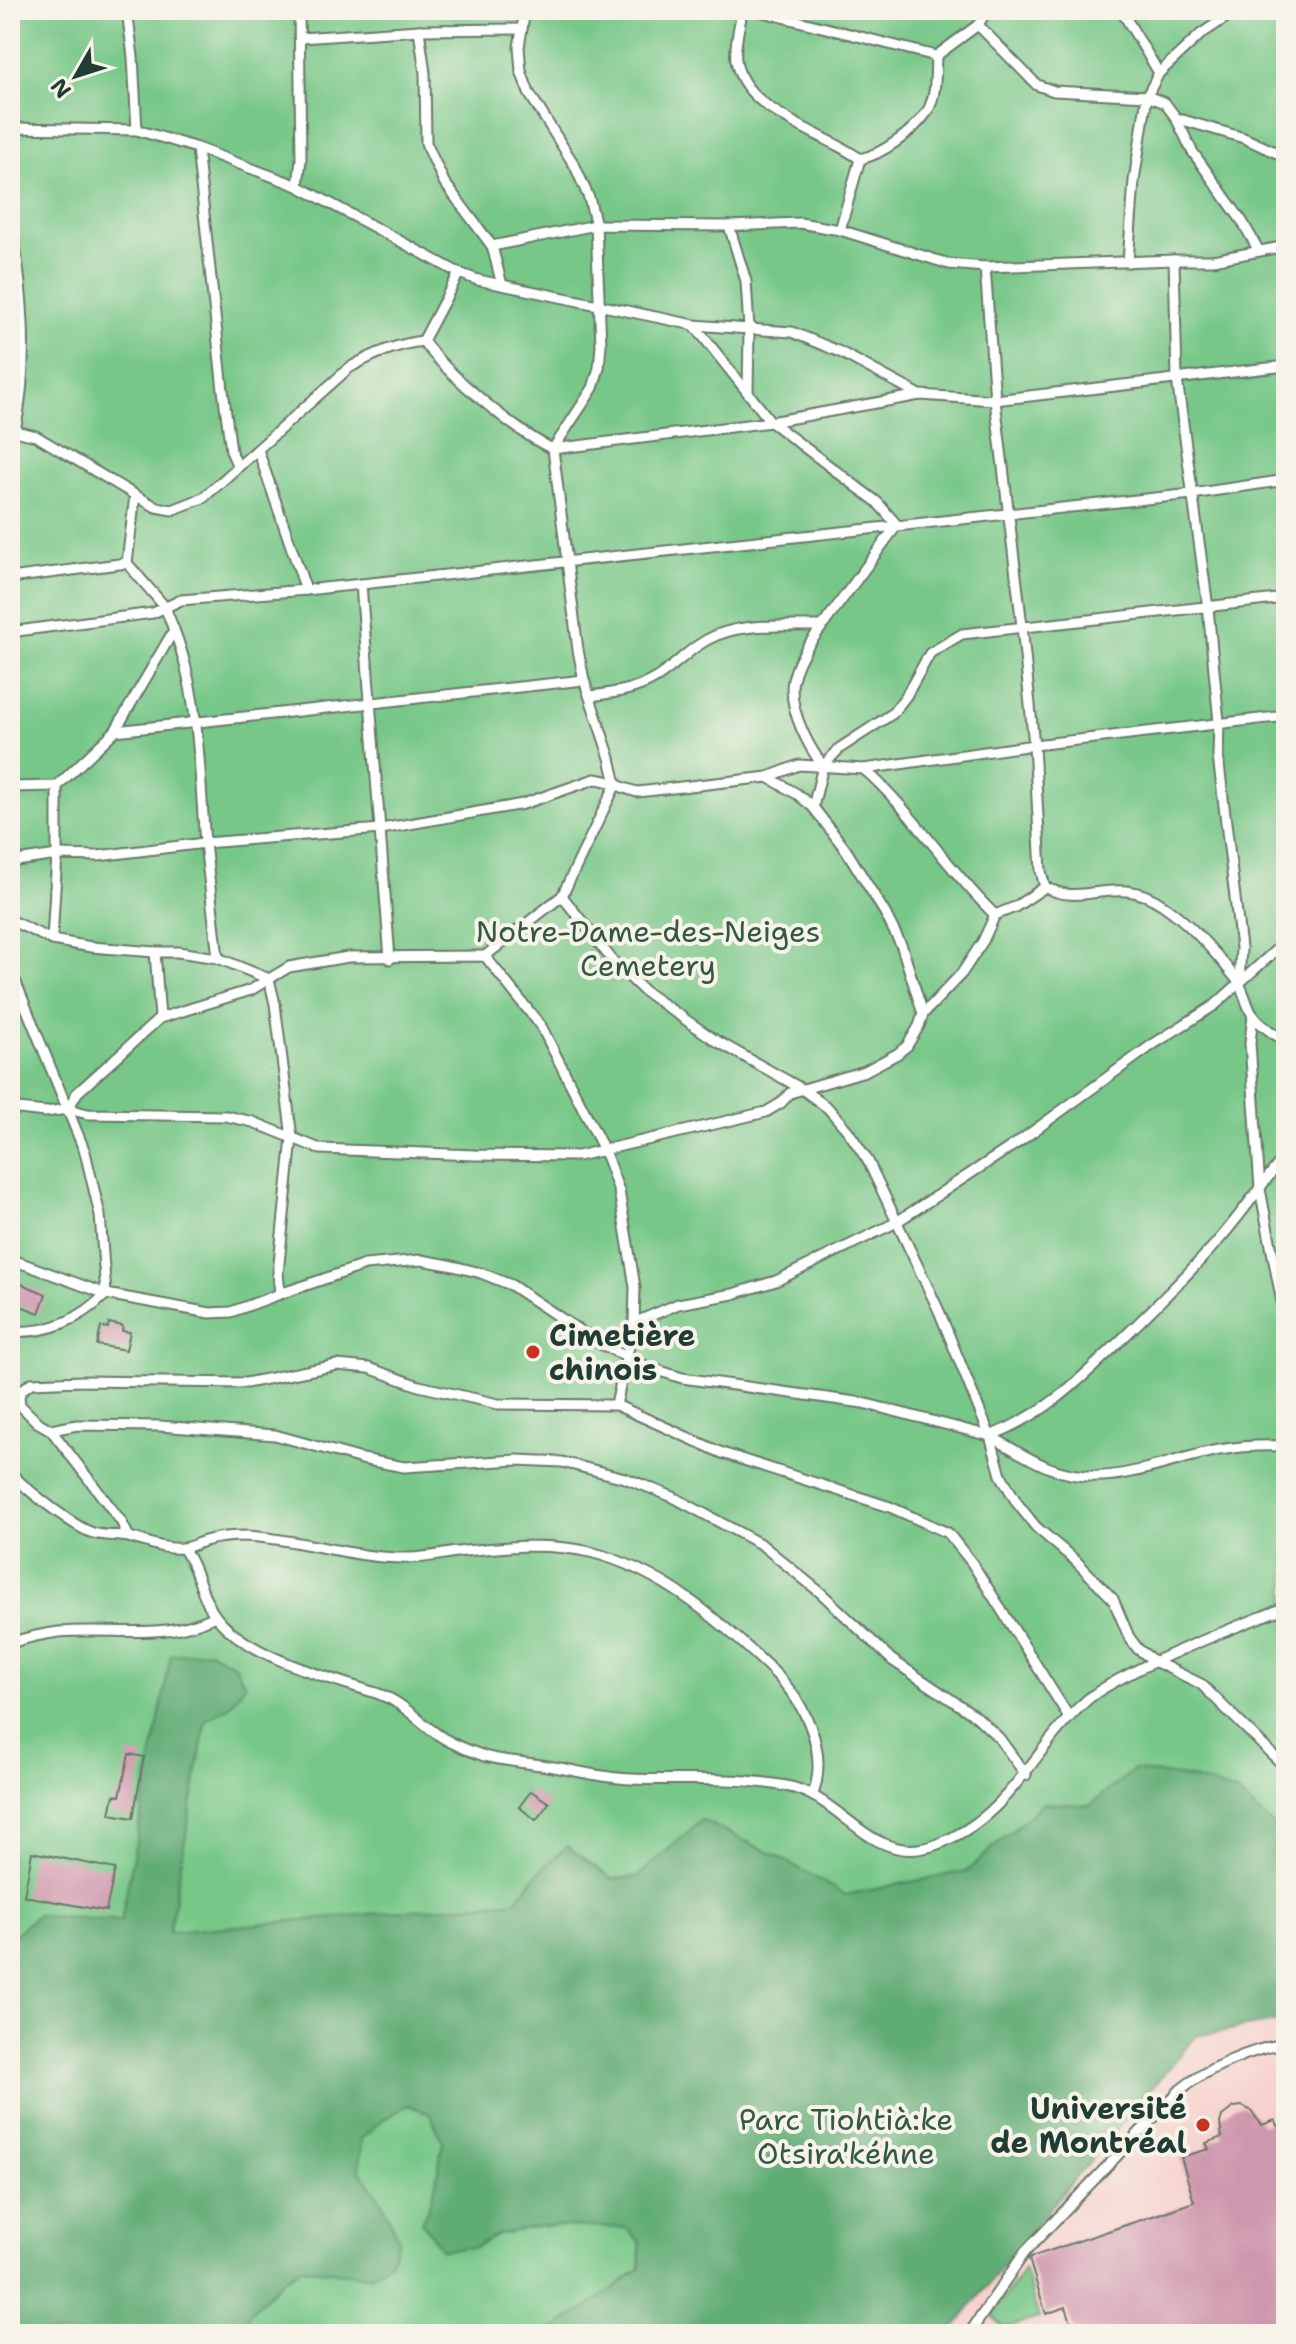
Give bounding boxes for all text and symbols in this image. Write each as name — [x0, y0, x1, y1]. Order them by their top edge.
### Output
north arrow — [36, 36, 116, 116]
text: N — [44, 72, 78, 104]
park label: Notre-Dame-des-Neiges Cemetery — [476, 911, 820, 986]
place label: Cimetière chinois — [549, 1315, 695, 1390]
marker: Cimetière chinois — [524, 1343, 542, 1361]
place label: Université de Montréal — [990, 2088, 1187, 2163]
park label: Parc Tiohtià:ke Otsira'kéhne — [739, 2099, 953, 2174]
marker: Université de Montréal — [1194, 2116, 1212, 2134]

